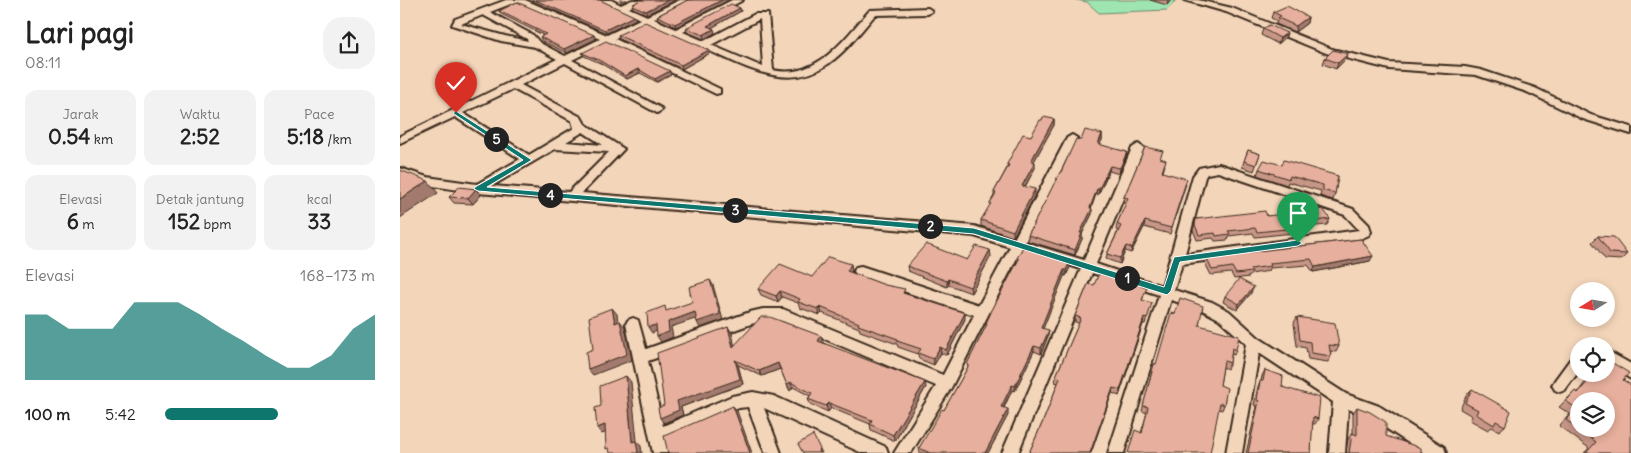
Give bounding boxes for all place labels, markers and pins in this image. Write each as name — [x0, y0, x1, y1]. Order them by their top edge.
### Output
pin — [435, 62, 477, 113]
pin: 5 — [484, 126, 508, 152]
pin: 4 — [538, 182, 562, 208]
pin — [1277, 192, 1319, 243]
pin: 3 — [722, 198, 748, 222]
pin: 2 — [918, 214, 942, 238]
pin: 1 — [1114, 266, 1140, 290]

